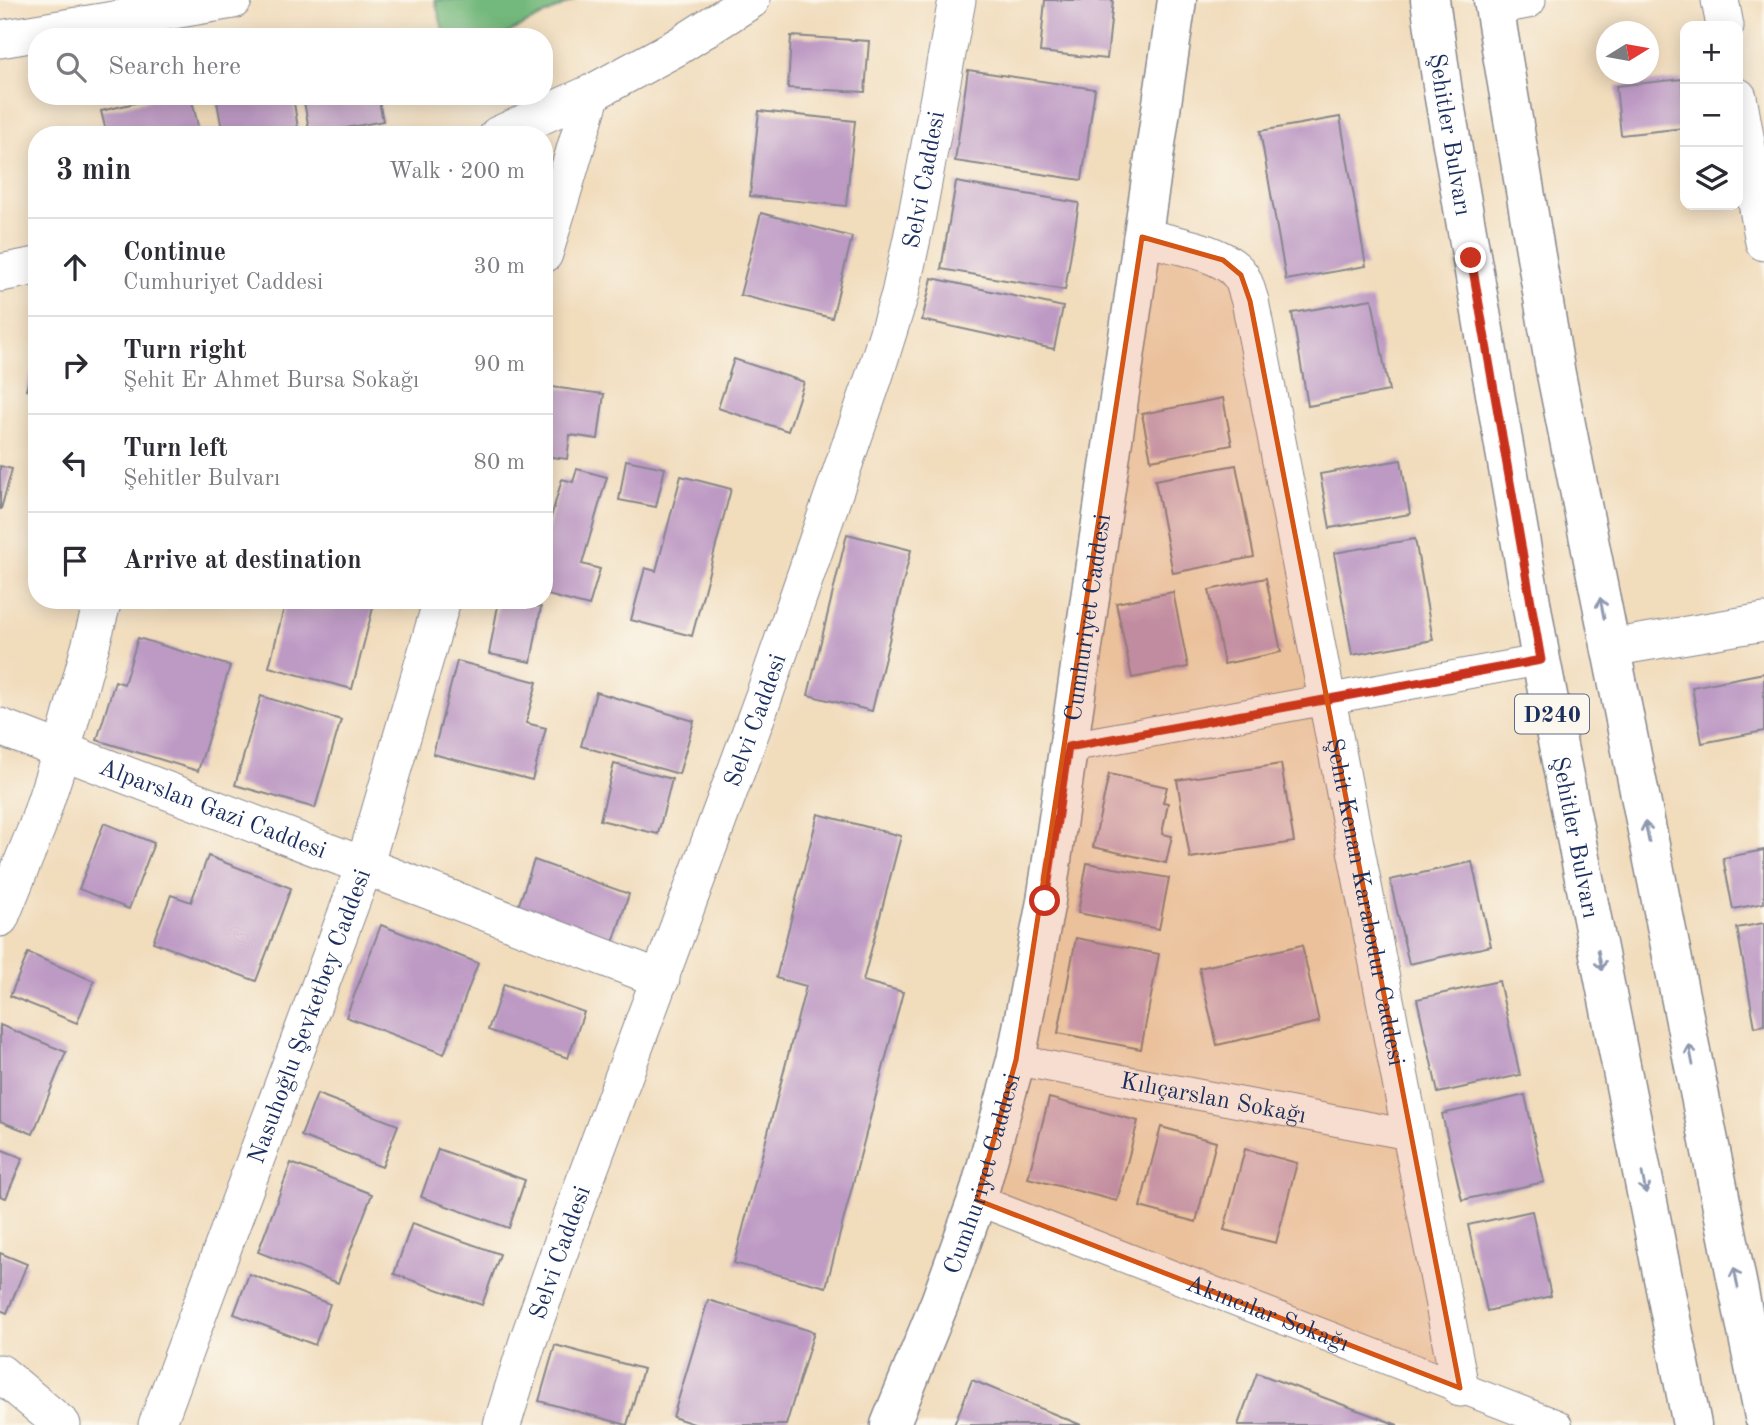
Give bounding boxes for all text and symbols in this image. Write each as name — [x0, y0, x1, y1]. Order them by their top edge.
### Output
north arrow — [1596, 21, 1659, 84]
map controls — [1680, 21, 1743, 210]
button: + — [1680, 21, 1743, 84]
search box — [28, 28, 553, 105]
icon: search — [52, 48, 90, 86]
street label: Şehitler Bulvarı — [1424, 52, 1474, 218]
text: Search here — [108, 54, 241, 80]
button: − — [1680, 84, 1743, 147]
street label: Selvi Caddesi — [900, 109, 950, 251]
button: layers — [1680, 147, 1743, 210]
text: 3 min — [56, 156, 131, 186]
text: Walk · 200 m — [389, 160, 525, 183]
text: Continue — [123, 240, 226, 266]
route end — [1455, 242, 1486, 273]
icon: ahead — [56, 248, 94, 286]
text: 30 m — [474, 255, 525, 278]
text: Cumhuriyet Caddesi — [123, 271, 323, 294]
text: Turn right — [123, 338, 246, 364]
icon: right — [56, 346, 94, 384]
text: 90 m — [474, 353, 525, 376]
text: Şehit Er Ahmet Bursa Sokağı — [123, 369, 419, 392]
text: Turn left — [123, 436, 228, 462]
icon: left — [56, 444, 94, 482]
text: 80 m — [474, 451, 525, 474]
text: Şehitler Bulvarı — [123, 467, 280, 490]
street label: Cumhuriyet Caddesi — [1062, 513, 1116, 723]
icon: arrive — [56, 542, 94, 580]
text: Arrive at destination — [123, 548, 362, 574]
one-way arrow — [1595, 597, 1608, 620]
street label: Selvi Caddesi — [721, 651, 792, 790]
road number: D240 — [1515, 694, 1589, 734]
street label: Şehit Kenan Karabodur Caddesi — [1321, 736, 1408, 1068]
street label: Şehitler Bulvarı — [1546, 755, 1602, 920]
street label: Alparslan Gazi Caddesi — [95, 756, 329, 864]
one-way arrow — [1639, 821, 1653, 844]
street label: Nasuhoğlu Şevketbey Caddesi — [245, 866, 376, 1167]
route start — [1029, 885, 1060, 916]
one-way arrow — [1594, 948, 1608, 971]
one-way arrow — [1684, 1044, 1698, 1067]
street label: Kılıçarslan Sokağı — [1118, 1070, 1308, 1129]
street label: Cumhuriyet Caddesi — [941, 1071, 1026, 1278]
one-way arrow — [1638, 1171, 1652, 1194]
street label: Selvi Caddesi — [527, 1183, 596, 1323]
one-way arrow — [1729, 1267, 1743, 1290]
street label: Akıncılar Sokağı — [1182, 1272, 1352, 1357]

